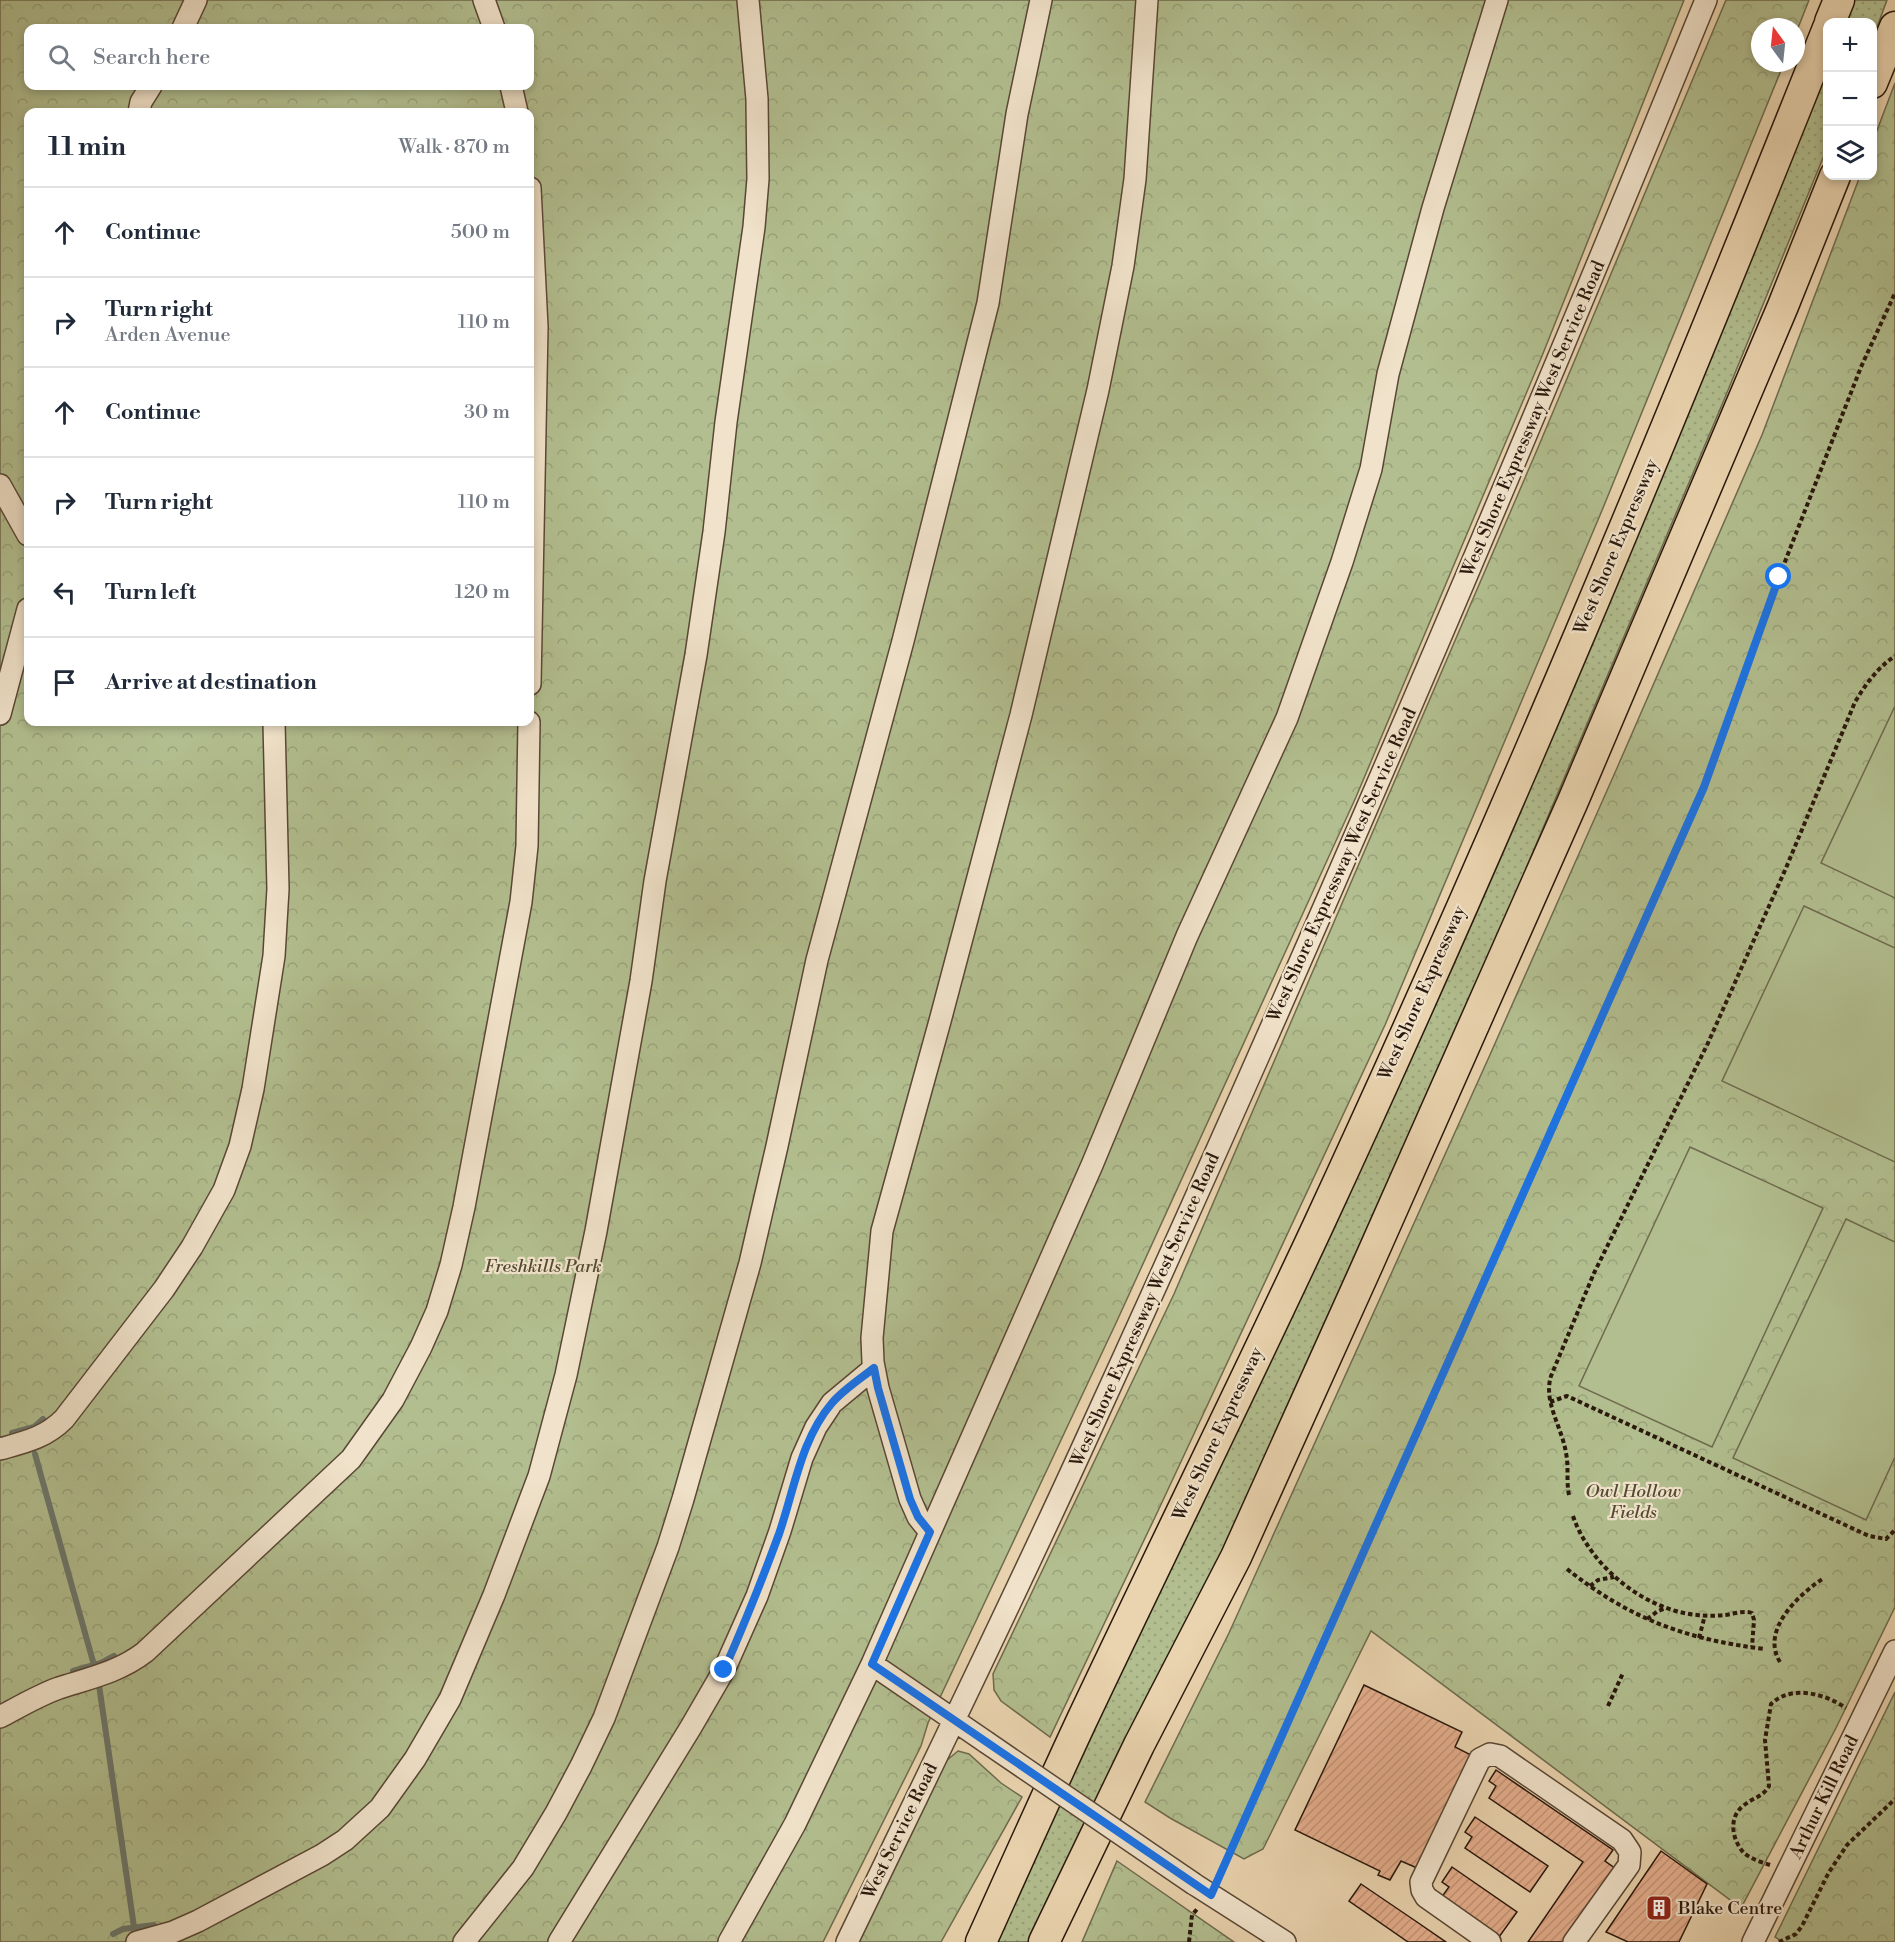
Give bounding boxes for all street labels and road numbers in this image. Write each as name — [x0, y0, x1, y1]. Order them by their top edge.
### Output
street label: West Shore Expressway West Service Road — [1455, 257, 1611, 582]
street label: West Shore Expressway — [1568, 455, 1664, 639]
street label: West Shore Expressway West Service Road — [1263, 705, 1421, 1025]
street label: West Shore Expressway — [1374, 902, 1470, 1084]
street label: West Shore Expressway West Service Road — [1066, 1150, 1224, 1470]
street label: West Shore Expressway — [1168, 1344, 1268, 1524]
street label: Arthur Kill Road — [1784, 1731, 1864, 1864]
street label: West Service Road — [857, 1758, 943, 1904]

